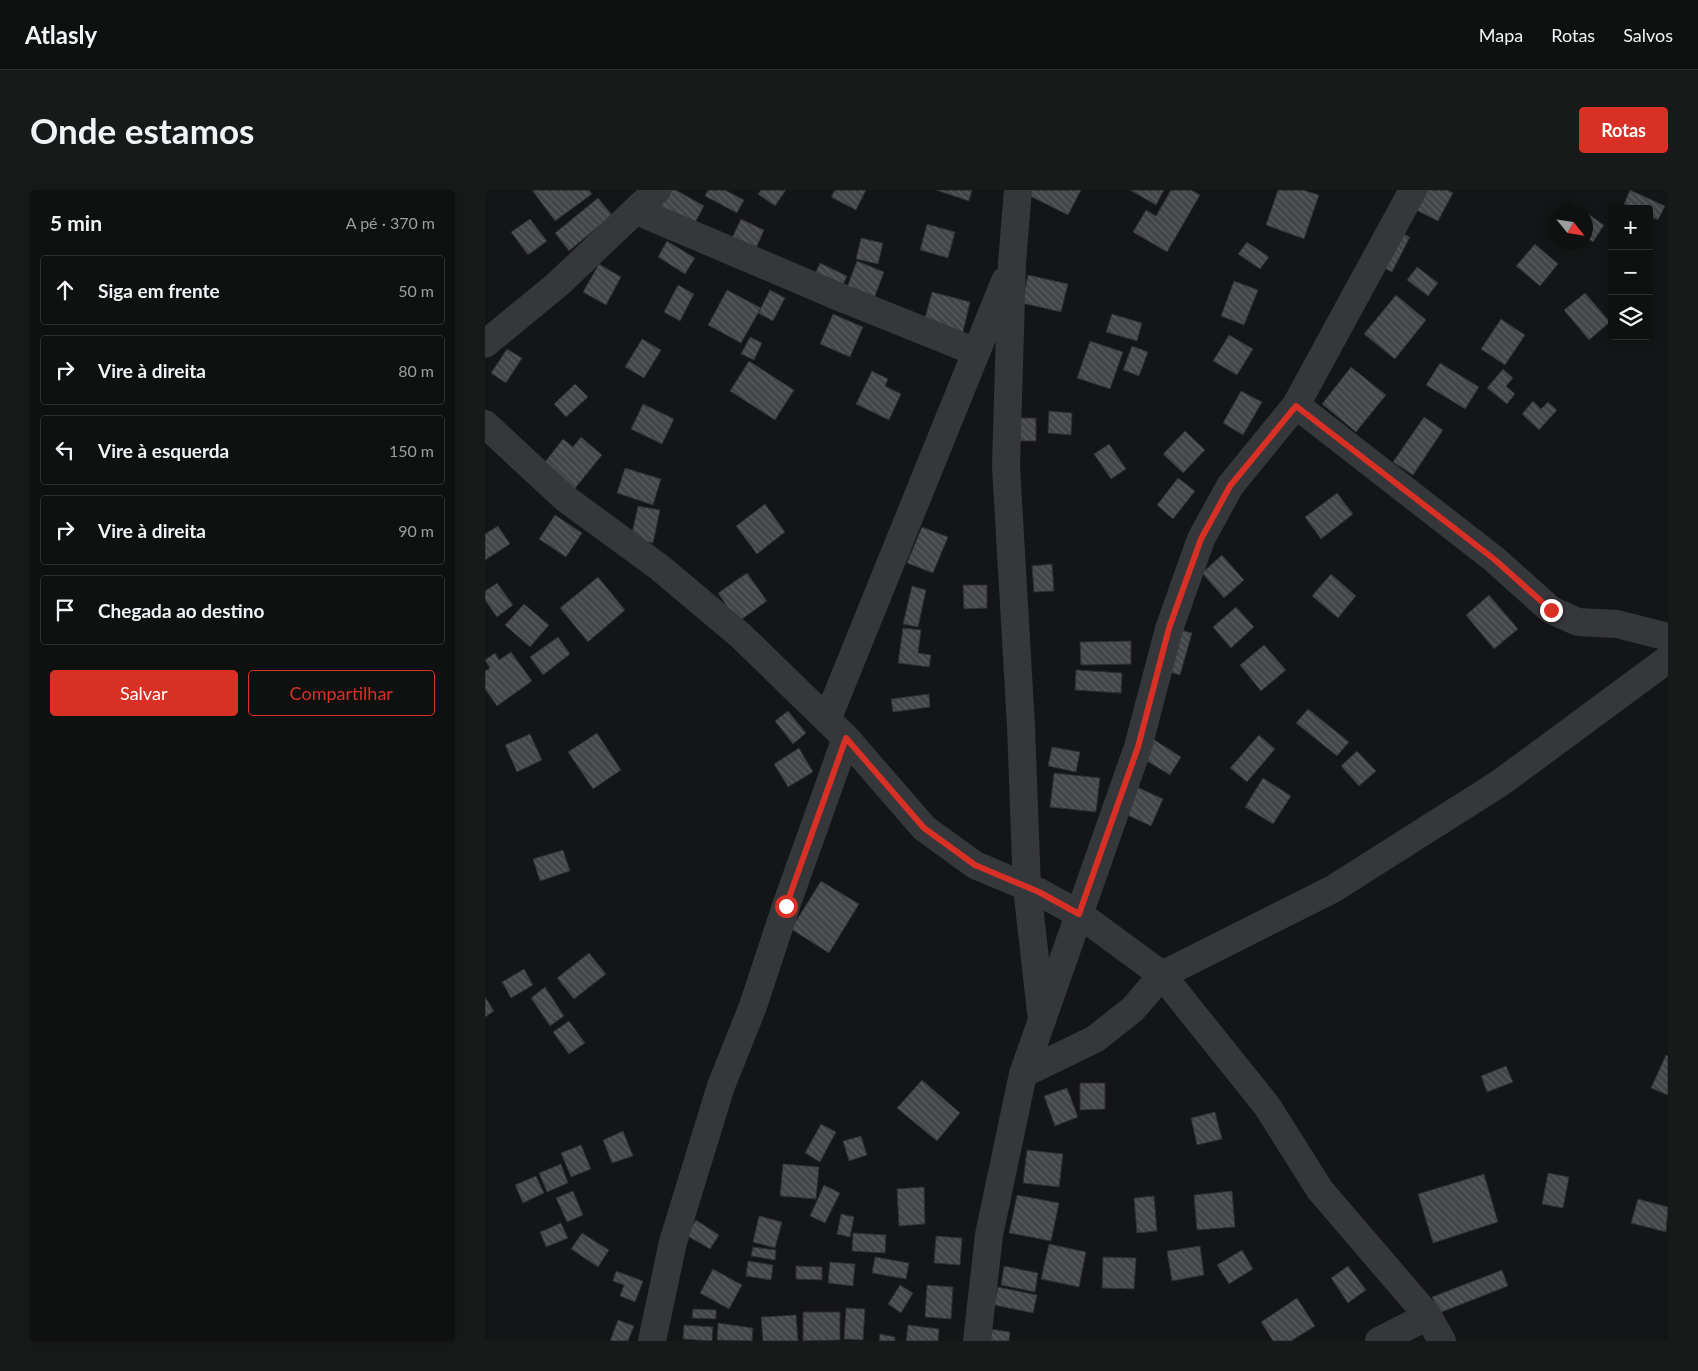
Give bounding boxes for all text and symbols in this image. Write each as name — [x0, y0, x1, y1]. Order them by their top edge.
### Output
text: Atlasly — [25, 20, 97, 49]
text: Mapa — [1479, 24, 1523, 46]
text: Rotas — [1551, 24, 1595, 46]
text: Salvos — [1623, 24, 1673, 46]
button: Rotas — [1579, 107, 1668, 153]
text: Onde estamos — [30, 109, 254, 151]
north arrow — [1548, 205, 1593, 250]
map controls — [1608, 205, 1653, 340]
button: + — [1608, 205, 1653, 250]
text: 5 min — [50, 210, 102, 235]
text: A pé · 370 m — [346, 213, 435, 232]
button: − — [1608, 250, 1653, 295]
icon: ahead — [51, 276, 79, 304]
text: Siga em frente — [98, 279, 220, 302]
text: 50 m — [398, 281, 434, 300]
button: layers — [1608, 295, 1653, 340]
icon: right — [51, 356, 79, 384]
text: Vire à direita — [98, 359, 206, 382]
text: 80 m — [398, 361, 434, 380]
icon: left — [51, 436, 79, 464]
text: Vire à esquerda — [98, 439, 229, 462]
text: 150 m — [389, 441, 434, 460]
icon: right — [51, 516, 79, 544]
text: Vire à direita — [98, 519, 206, 542]
text: 90 m — [398, 521, 434, 540]
icon: arrive — [51, 596, 79, 624]
text: Chegada ao destino — [98, 599, 264, 622]
route end — [1540, 599, 1563, 622]
button: Salvar — [50, 670, 238, 716]
button: Compartilhar — [248, 670, 435, 716]
route start — [775, 895, 798, 918]

